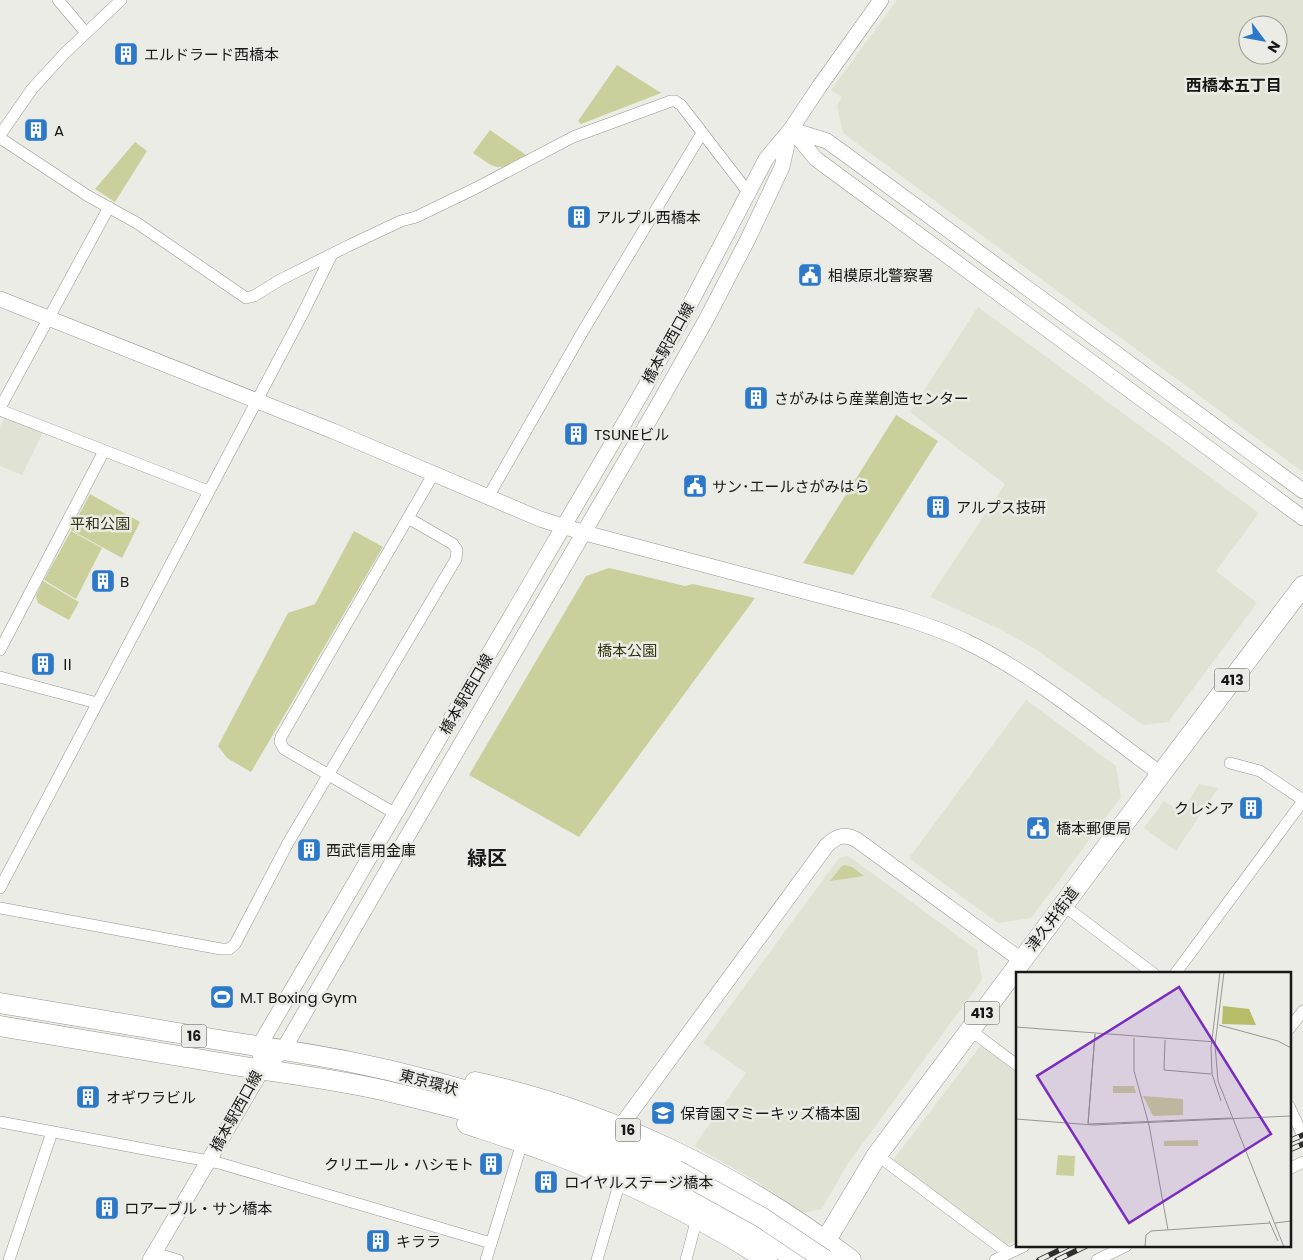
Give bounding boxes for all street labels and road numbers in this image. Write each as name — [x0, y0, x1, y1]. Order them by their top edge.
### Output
street label: 橋本駅西口線 — [637, 299, 699, 387]
street label: 橋本駅西口線 — [434, 650, 498, 738]
road number: 413 — [1214, 668, 1250, 692]
street label: 津久井街道 — [1021, 883, 1083, 955]
road number: 413 — [964, 1001, 1000, 1024]
road number: 16 — [182, 1024, 206, 1048]
street label: 東京環状 — [397, 1064, 461, 1100]
street label: 橋本駅西口線 — [205, 1067, 267, 1155]
road number: 16 — [616, 1118, 640, 1142]

